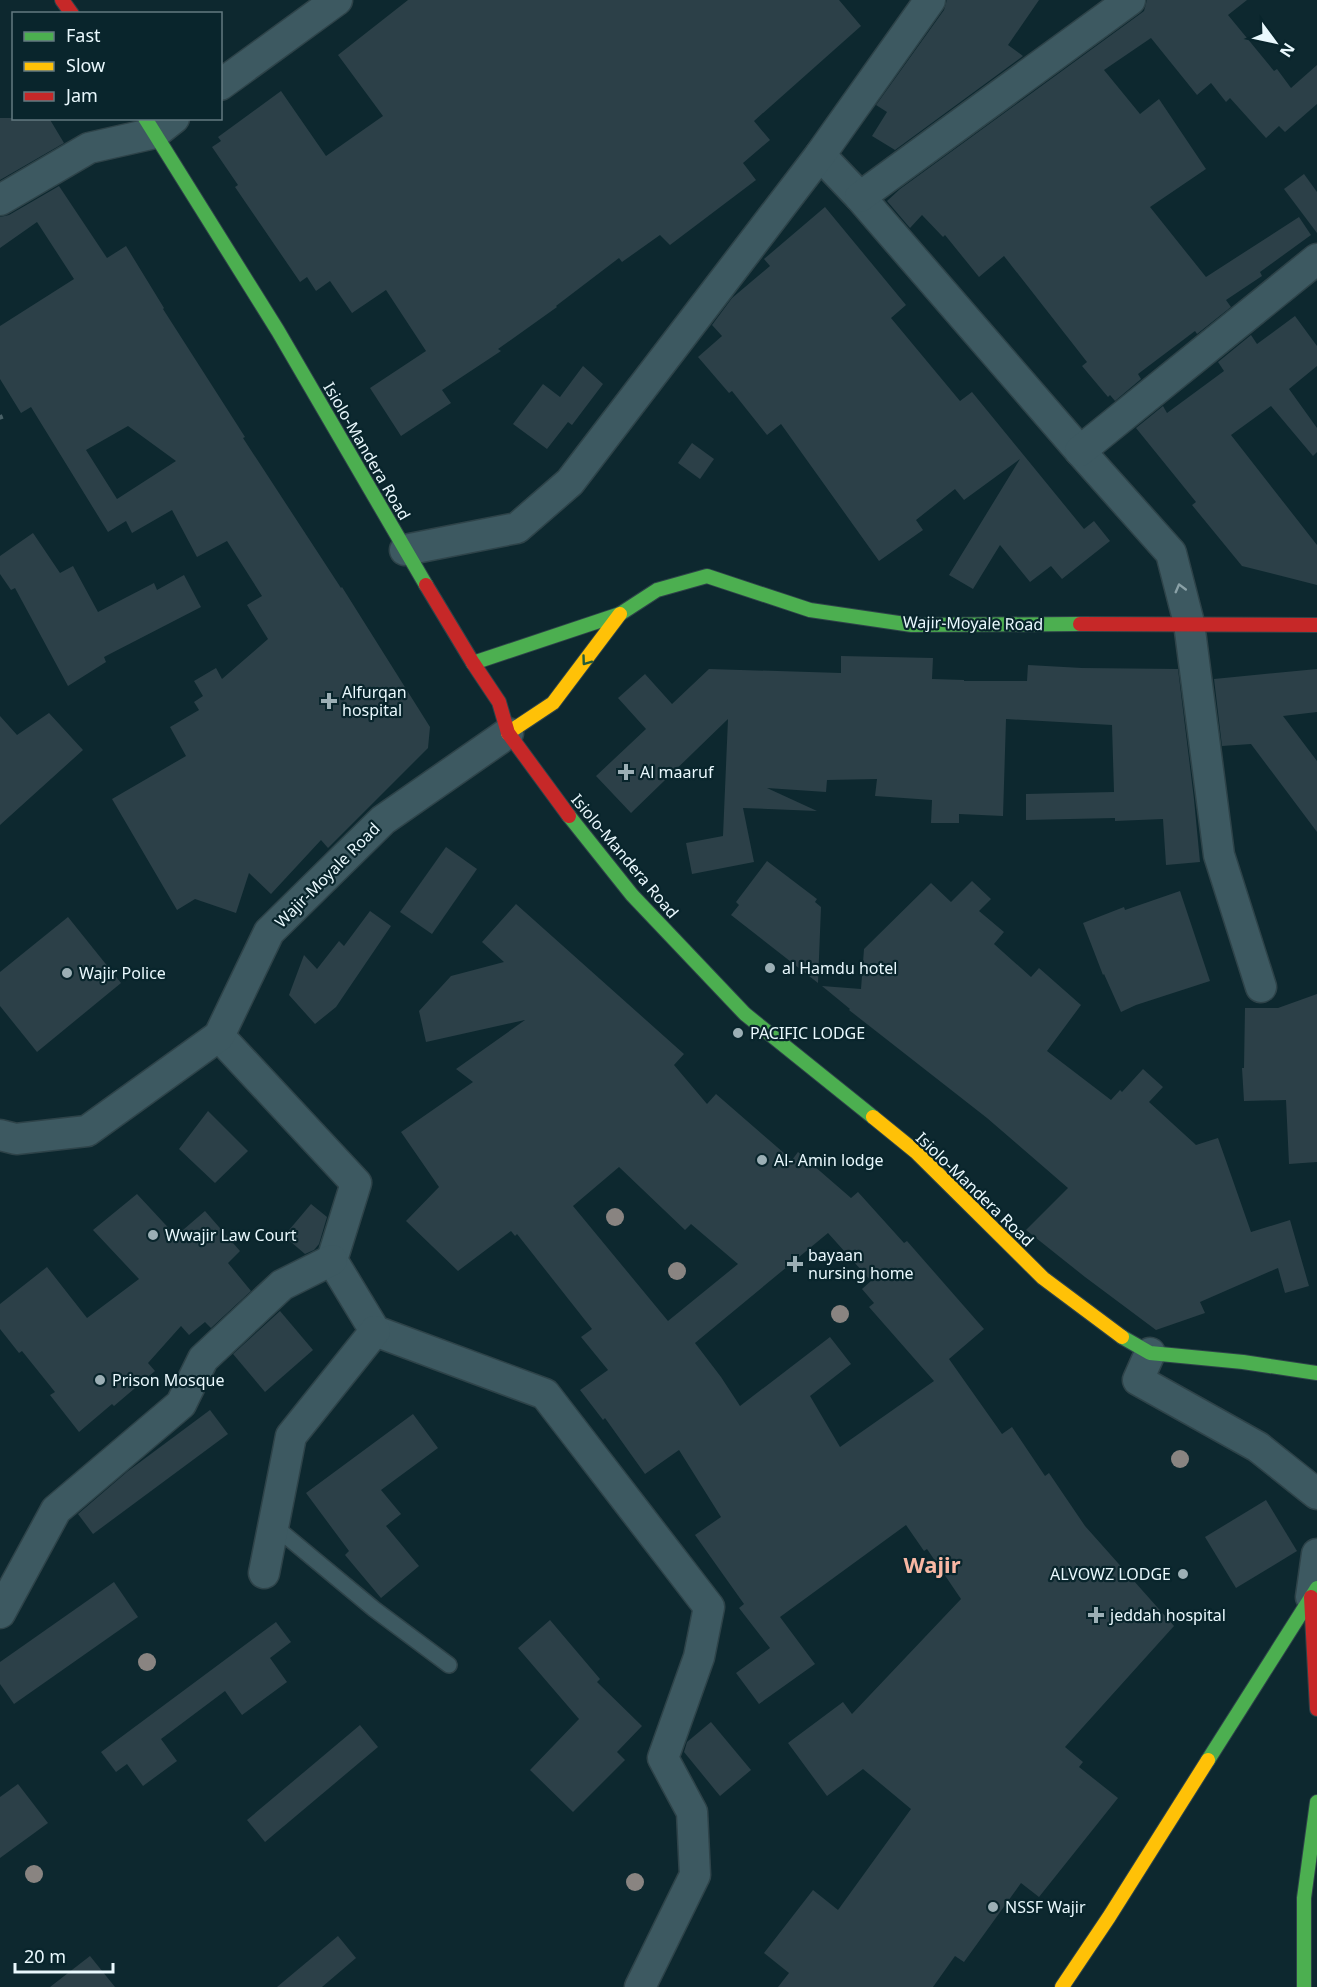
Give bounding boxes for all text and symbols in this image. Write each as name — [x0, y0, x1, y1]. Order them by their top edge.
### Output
legend — [12, 12, 222, 120]
north arrow — [1245, 12, 1305, 72]
text: Fast — [66, 23, 101, 47]
text: N — [1275, 39, 1300, 62]
text: Slow — [66, 53, 105, 77]
text: Jam — [64, 83, 98, 107]
street label: Isiolo-Mandera Road — [318, 378, 416, 524]
one-way arrow — [1175, 583, 1188, 593]
street label: Wajir-Moyale Road — [903, 611, 1043, 635]
one-way arrow — [582, 655, 593, 666]
place label: Alfurqan hospital — [342, 681, 407, 721]
marker: Alfurqan hospital — [320, 692, 338, 710]
place label: Al maaruf — [640, 761, 715, 783]
marker: Al maaruf — [617, 763, 635, 781]
street label: Isiolo-Mandera Road — [566, 789, 684, 923]
street label: Wajir-Moyale Road — [270, 818, 384, 932]
place label: al Hamdu hotel — [782, 957, 897, 979]
marker: al Hamdu hotel — [763, 961, 777, 975]
place label: Wajir Police — [79, 962, 166, 984]
marker: Wajir Police — [60, 966, 74, 980]
place label: PACIFIC LODGE — [750, 1022, 865, 1044]
marker: PACIFIC LODGE — [731, 1026, 745, 1040]
street label: Isiolo-Mandera Road — [911, 1127, 1039, 1251]
place label: Al- Amin lodge — [774, 1149, 884, 1171]
marker: Al- Amin lodge — [755, 1153, 769, 1167]
place label: Wwajir Law Court — [165, 1224, 297, 1246]
marker: Wwajir Law Court — [146, 1228, 160, 1242]
place label: bayaan nursing home — [808, 1244, 914, 1284]
marker: bayaan nursing home — [786, 1255, 804, 1273]
place label: Prison Mosque — [112, 1369, 224, 1391]
marker: Prison Mosque — [93, 1373, 107, 1387]
district label: Wajir — [904, 1549, 961, 1579]
place label: ALVOWZ LODGE — [1050, 1563, 1171, 1585]
marker: ALVOWZ LODGE — [1176, 1567, 1190, 1581]
place label: jeddah hospital — [1109, 1604, 1226, 1626]
marker: jeddah hospital — [1087, 1606, 1105, 1624]
place label: NSSF Wajir — [1005, 1896, 1086, 1918]
marker: NSSF Wajir — [986, 1900, 1000, 1914]
scale bar — [15, 1936, 112, 1974]
text: 20 m — [24, 1944, 66, 1968]

